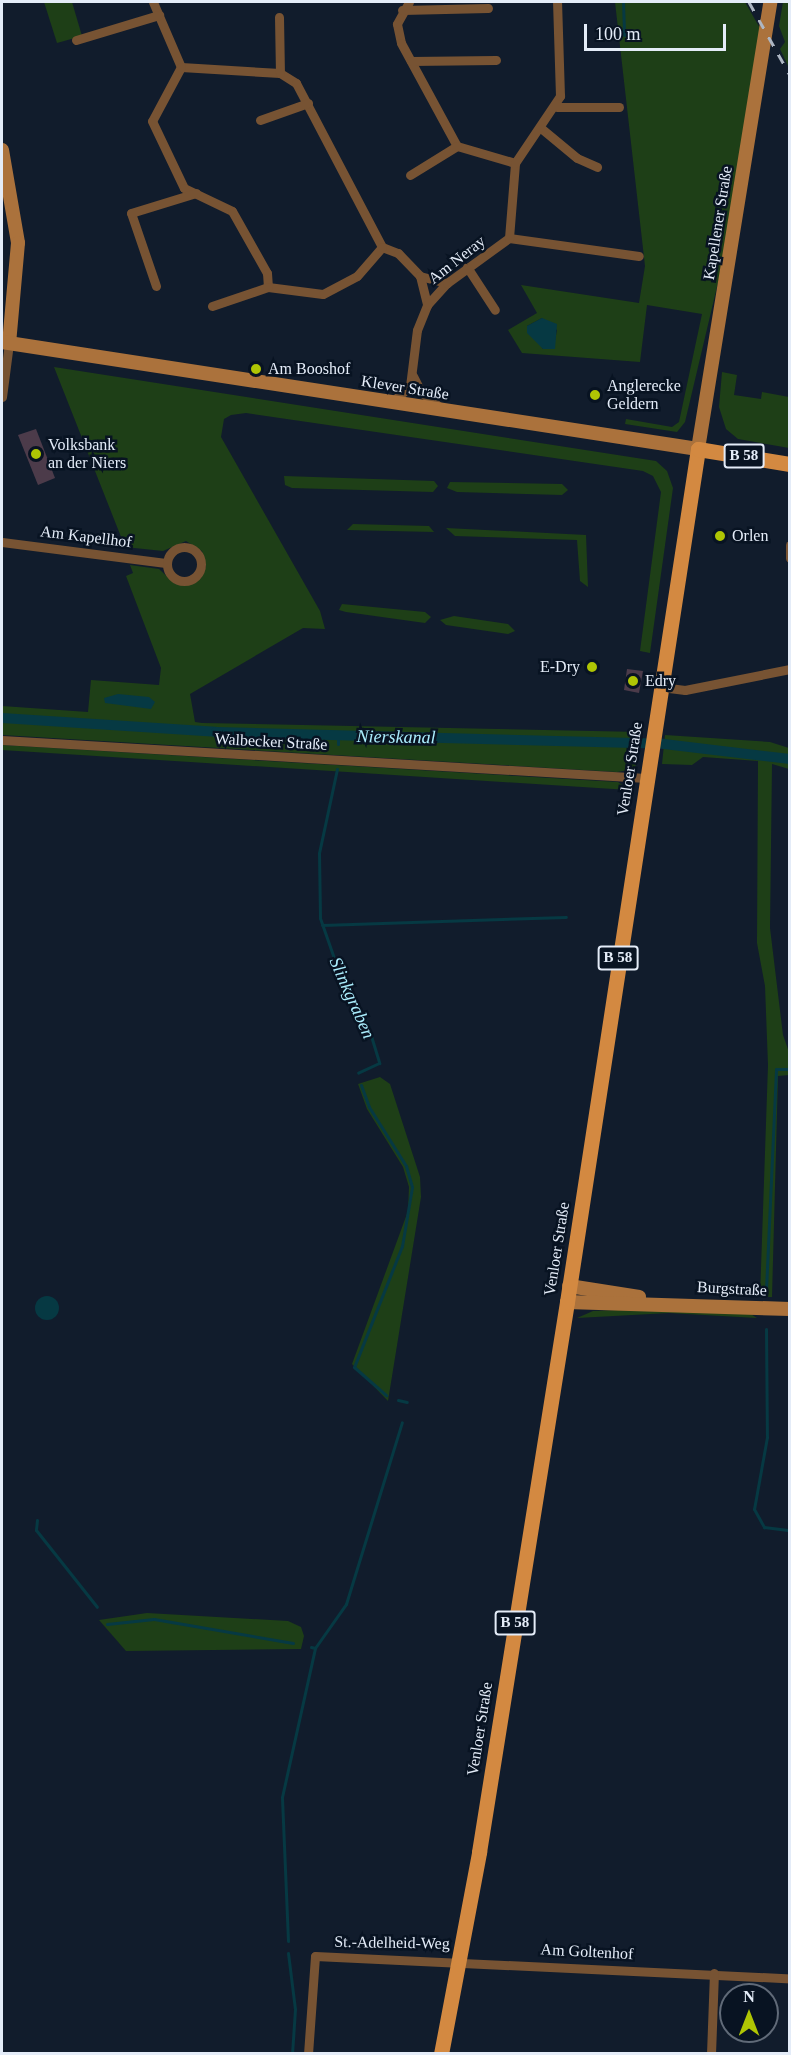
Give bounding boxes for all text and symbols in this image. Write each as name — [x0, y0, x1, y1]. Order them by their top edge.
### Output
scale bar — [587, 12, 730, 50]
text: 100 m — [595, 24, 641, 44]
street label: Kapellener Straße — [700, 165, 736, 281]
street label: Am Neray — [425, 232, 489, 288]
place label: Am Booshof — [268, 359, 350, 379]
marker: Am Booshof — [249, 362, 263, 376]
street label: Klever Straße — [360, 372, 450, 404]
place label: Anglerecke Geldern — [607, 376, 681, 414]
marker: Anglerecke Geldern — [588, 388, 602, 402]
place label: Volksbank an der Niers — [48, 435, 126, 473]
road number: B 58 — [723, 444, 765, 468]
marker: Volksbank an der Niers — [29, 447, 43, 461]
street label: Am Kapellhof — [39, 522, 133, 552]
place label: Orlen — [732, 526, 768, 546]
marker: Orlen — [713, 529, 727, 543]
place label: E-Dry — [540, 657, 580, 677]
marker: E-Dry — [585, 660, 599, 674]
place label: Edry — [645, 671, 676, 691]
marker: Edry — [626, 674, 640, 688]
street label: Venloer Straße — [613, 721, 647, 817]
water label: Nierskanal — [356, 726, 436, 748]
street label: Walbecker Straße — [214, 729, 328, 755]
road number: B 58 — [597, 946, 639, 970]
water label: Slinkgraben — [324, 954, 380, 1042]
street label: Venloer Straße — [540, 1201, 574, 1297]
street label: Burgstraße — [697, 1278, 767, 1300]
road number: B 58 — [494, 1611, 536, 1635]
street label: Venloer Straße — [463, 1681, 497, 1777]
street label: St.-Adelheid-Weg — [334, 1932, 450, 1954]
street label: Am Goltenhof — [540, 1940, 634, 1964]
north arrow — [719, 1983, 779, 2043]
text: N — [743, 1988, 755, 2005]

